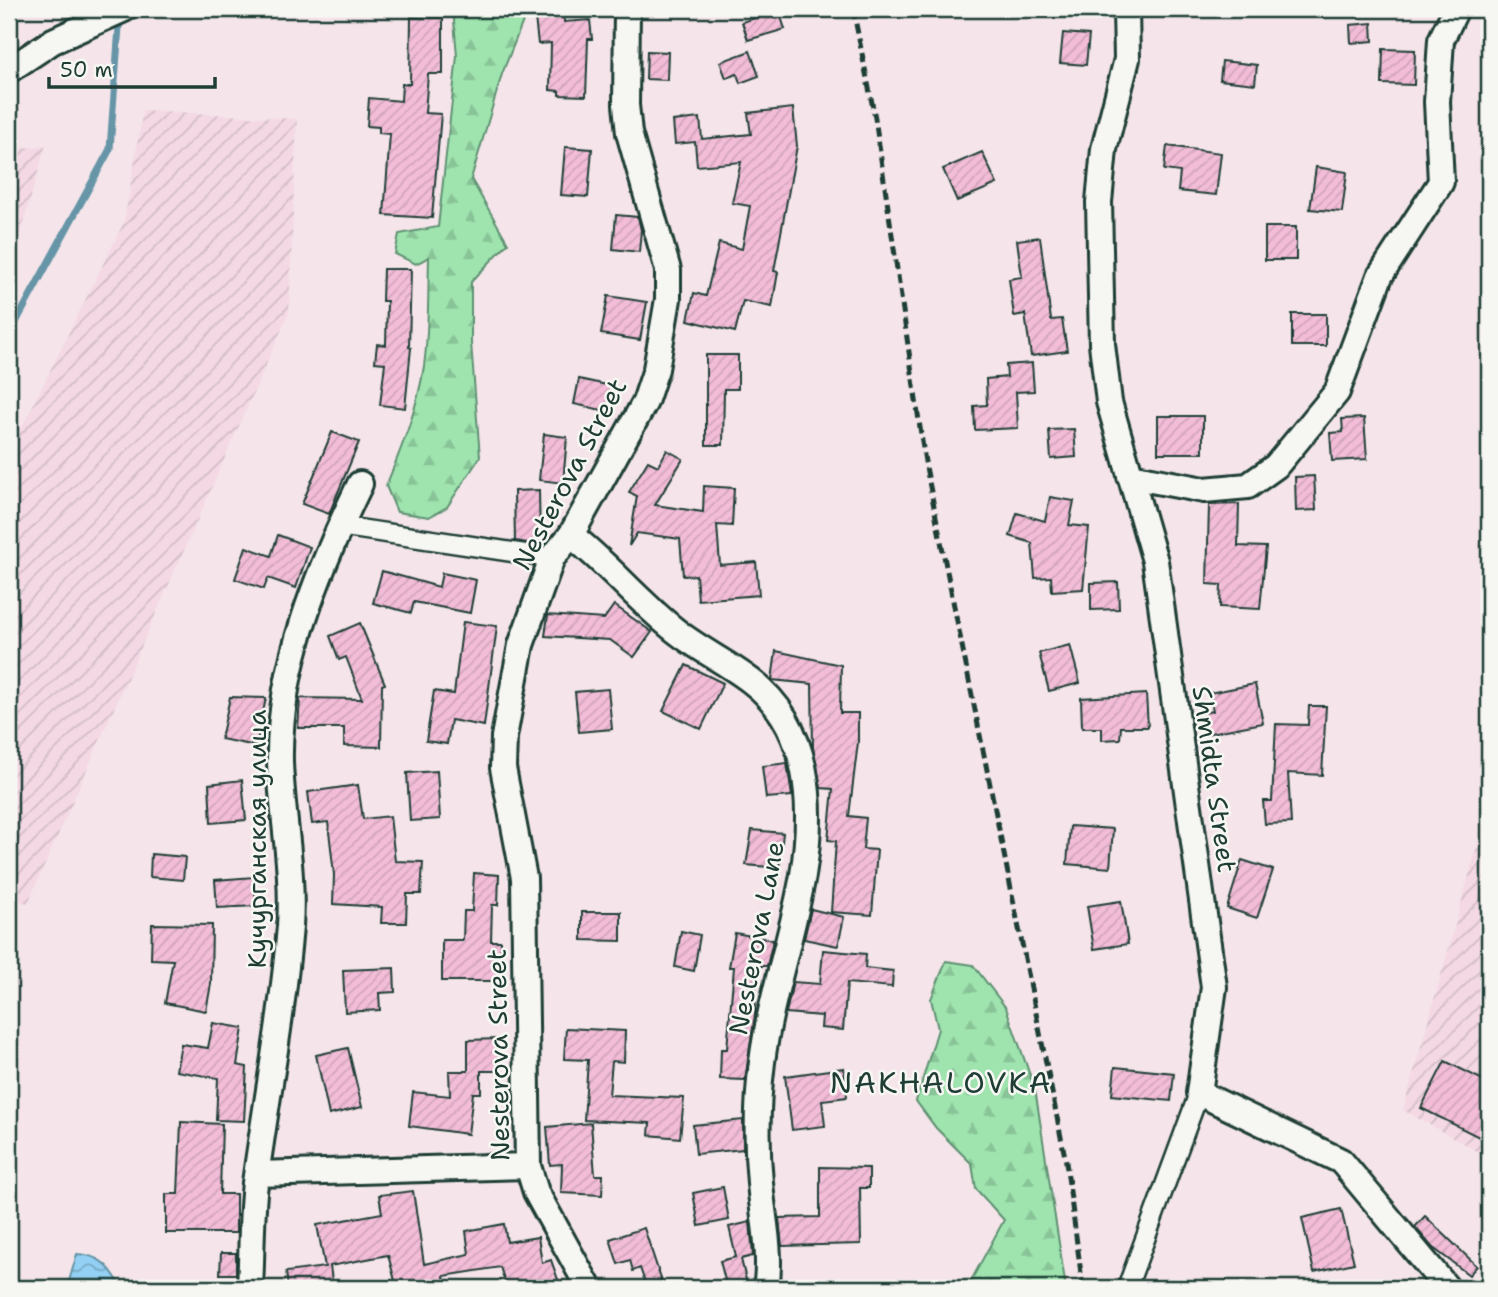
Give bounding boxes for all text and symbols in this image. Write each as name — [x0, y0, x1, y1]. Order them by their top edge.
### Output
scale bar — [49, 46, 215, 90]
text: 50 m — [60, 56, 113, 84]
street label: Nesterova Street — [504, 372, 634, 576]
street label: Shmidta Street — [1185, 683, 1245, 875]
street label: Кучурганская улица — [239, 709, 274, 969]
street label: Nesterova Lane — [720, 838, 792, 1038]
street label: Nesterova Street — [479, 949, 517, 1161]
district label: NAKHALOVKA — [829, 1062, 1053, 1103]

